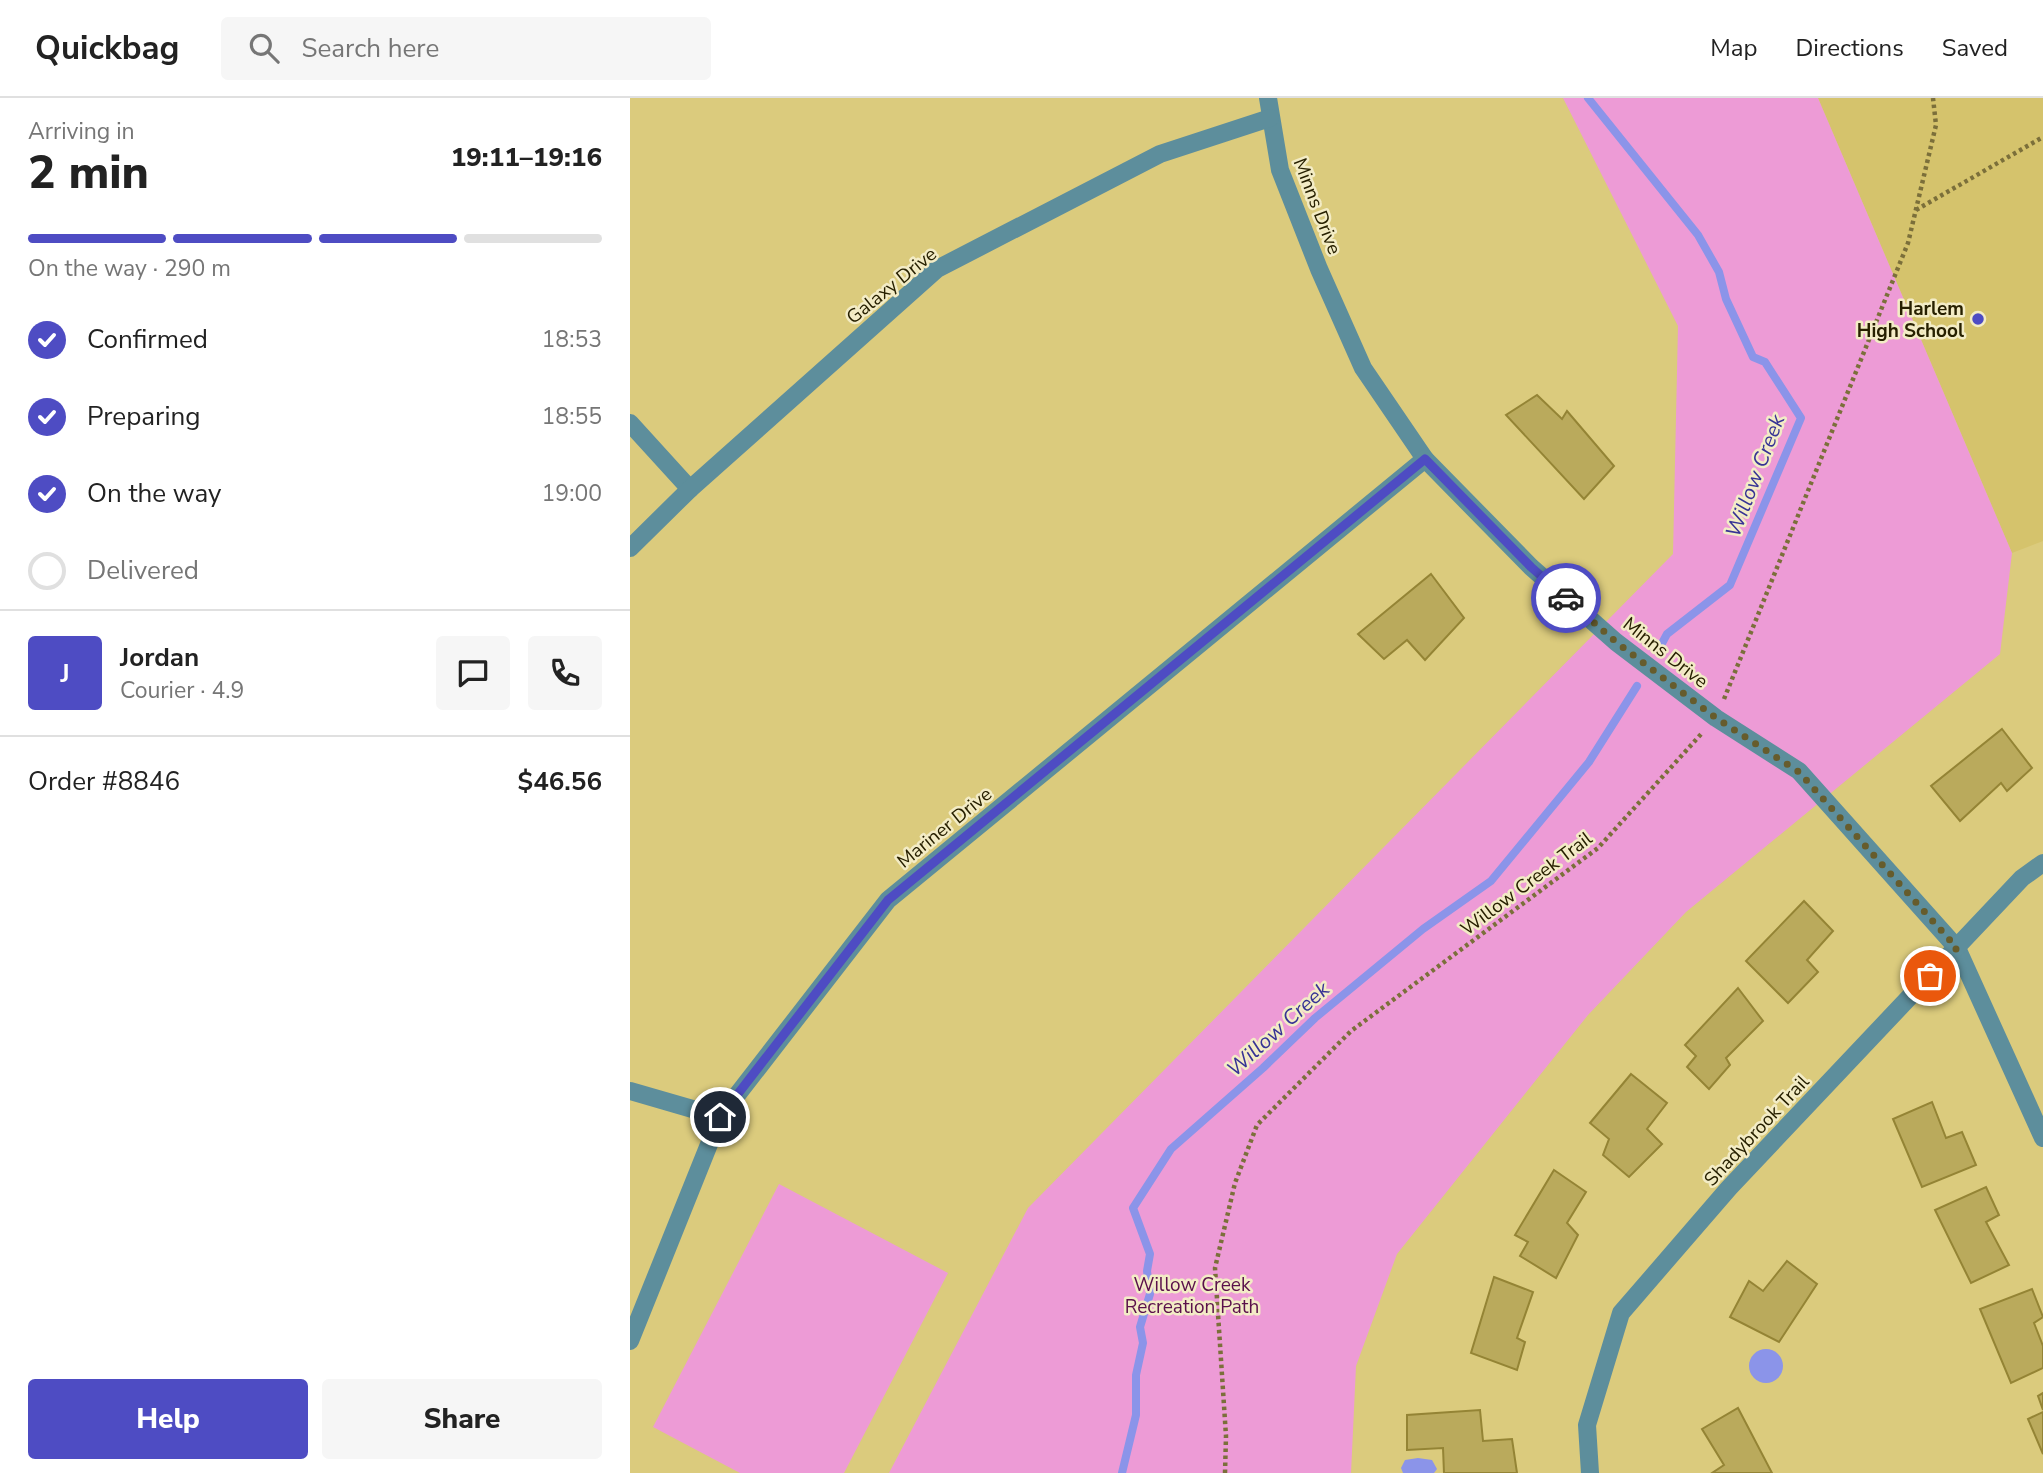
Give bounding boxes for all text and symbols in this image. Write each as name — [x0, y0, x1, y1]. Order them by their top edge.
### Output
search box — [221, 17, 711, 80]
text: Quickbag — [35, 26, 179, 71]
icon: search — [245, 29, 283, 67]
text: Search here — [301, 31, 439, 66]
text: Map — [1710, 32, 1757, 64]
text: Directions — [1795, 32, 1904, 64]
text: Saved — [1942, 32, 2008, 64]
text: Arriving in — [28, 116, 135, 147]
text: 19:11–19:16 — [451, 140, 602, 175]
text: 2 min — [28, 141, 149, 204]
street label: Minns Drive — [1287, 154, 1347, 258]
street label: Galaxy Drive — [841, 241, 942, 330]
text: On the way · 290 m — [28, 253, 231, 284]
place label: Harlem High School — [1857, 296, 1964, 344]
marker: Harlem High School — [1970, 311, 1986, 327]
icon: check — [28, 321, 66, 359]
text: Confirmed — [87, 322, 208, 357]
text: 18:53 — [542, 324, 602, 355]
icon: check — [28, 398, 66, 436]
text: Preparing — [87, 399, 200, 434]
text: 18:55 — [542, 401, 602, 432]
water label: Willow Creek — [1719, 410, 1791, 541]
icon: check — [28, 475, 66, 513]
text: On the way — [87, 476, 221, 511]
text: 19:00 — [542, 478, 602, 509]
text: Delivered — [87, 553, 199, 588]
courier — [1531, 563, 1601, 633]
icon: car — [1547, 579, 1585, 617]
street label: Minns Drive — [1617, 611, 1713, 694]
button: chat — [436, 636, 510, 710]
button: phone — [528, 636, 602, 710]
text: Jordan — [120, 640, 199, 675]
text: J — [60, 656, 70, 691]
text: Courier · 4.9 — [120, 675, 244, 706]
text: Order #8846 — [28, 764, 180, 799]
text: $46.56 — [518, 764, 602, 799]
street label: Mariner Drive — [892, 781, 998, 874]
street label: Willow Creek Trail — [1455, 825, 1598, 942]
pin — [1900, 946, 1960, 1006]
icon: bag — [1911, 957, 1949, 995]
water label: Willow Creek — [1221, 975, 1336, 1083]
street label: Shadybrook Trail — [1698, 1069, 1815, 1192]
pin — [690, 1087, 750, 1147]
icon: home — [701, 1098, 739, 1136]
park label: Willow Creek Recreation Path — [1125, 1272, 1259, 1320]
button: Help — [28, 1379, 308, 1459]
button: Share — [322, 1379, 602, 1459]

